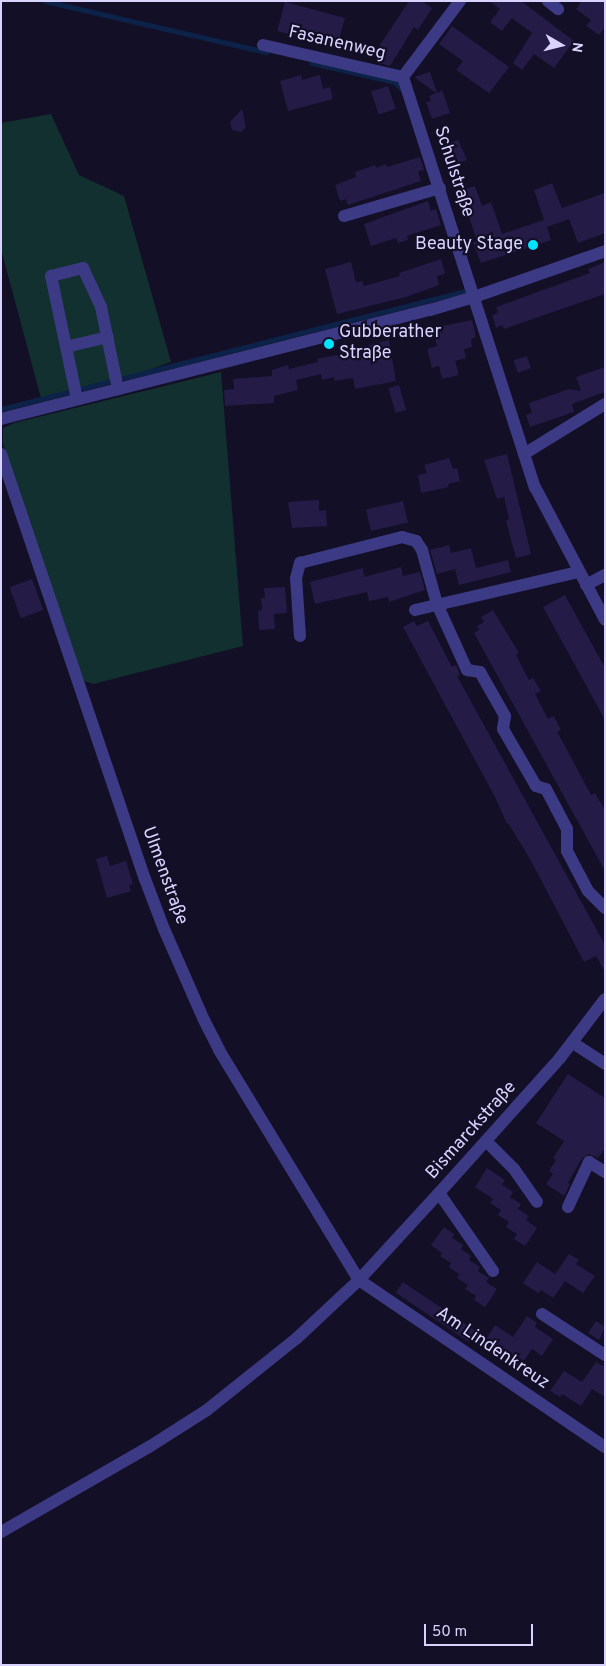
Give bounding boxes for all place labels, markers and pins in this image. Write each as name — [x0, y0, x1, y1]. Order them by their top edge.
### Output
place label: Beauty Stage — [415, 234, 523, 256]
marker: Beauty Stage — [527, 239, 539, 251]
place label: Gubberather Straße — [339, 323, 441, 366]
marker: Gubberather Straße — [323, 338, 335, 350]

